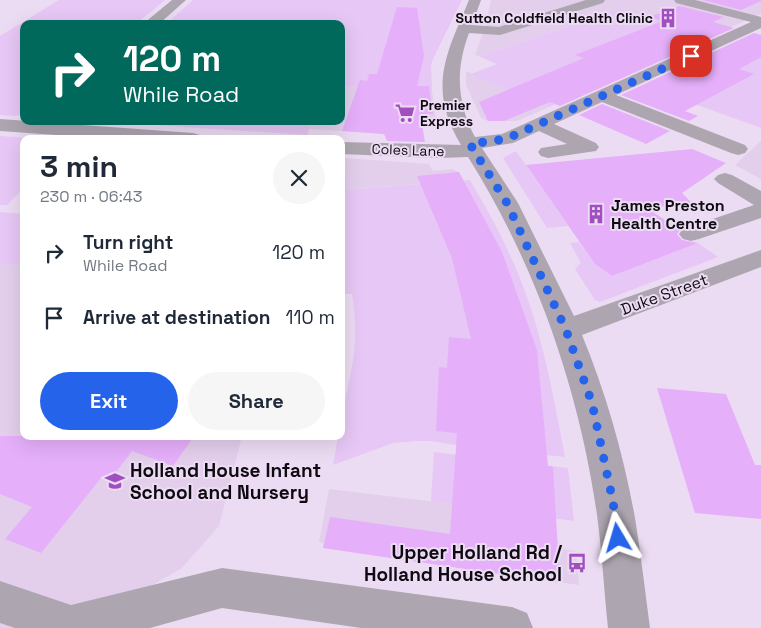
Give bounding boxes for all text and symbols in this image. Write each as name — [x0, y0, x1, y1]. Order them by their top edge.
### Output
building icon: Sutton Coldfield Health Clinic — [657, 7, 679, 29]
place label: Sutton Coldfield Health Clinic — [456, 9, 653, 27]
pin — [670, 35, 712, 77]
text: 120 m — [123, 37, 221, 81]
icon: right — [40, 40, 105, 105]
icon: arrive — [677, 42, 705, 70]
text: While Road — [123, 80, 239, 108]
place label: Premier Express — [420, 96, 473, 130]
supermarket icon: Premier Express — [394, 102, 416, 124]
street label: Coles Lane — [371, 140, 445, 160]
text: 3 min — [40, 147, 118, 186]
button: close — [273, 152, 325, 204]
text: 230 m · 06:43 — [40, 186, 142, 207]
place label: James Preston Health Centre — [611, 195, 725, 234]
building icon: James Preston Health Centre — [585, 203, 607, 225]
text: Turn right — [83, 230, 173, 255]
icon: right — [40, 239, 68, 267]
text: 120 m — [272, 240, 325, 265]
text: While Road — [83, 255, 168, 276]
street label: Duke Street — [618, 269, 711, 320]
icon: arrive — [40, 304, 68, 332]
text: Arrive at destination — [83, 305, 271, 330]
text: 110 m — [286, 305, 335, 330]
button: Exit — [40, 372, 178, 430]
button: Share — [188, 372, 325, 430]
place label: Holland House Infant School and Nursery — [130, 458, 321, 505]
school or university icon: Holland House Infant School and Nursery — [104, 470, 126, 492]
position arrow — [591, 511, 643, 563]
place label: Upper Holland Rd / Holland House School — [364, 540, 563, 587]
bus stop icon: Upper Holland Rd / Holland House School — [566, 552, 588, 574]

